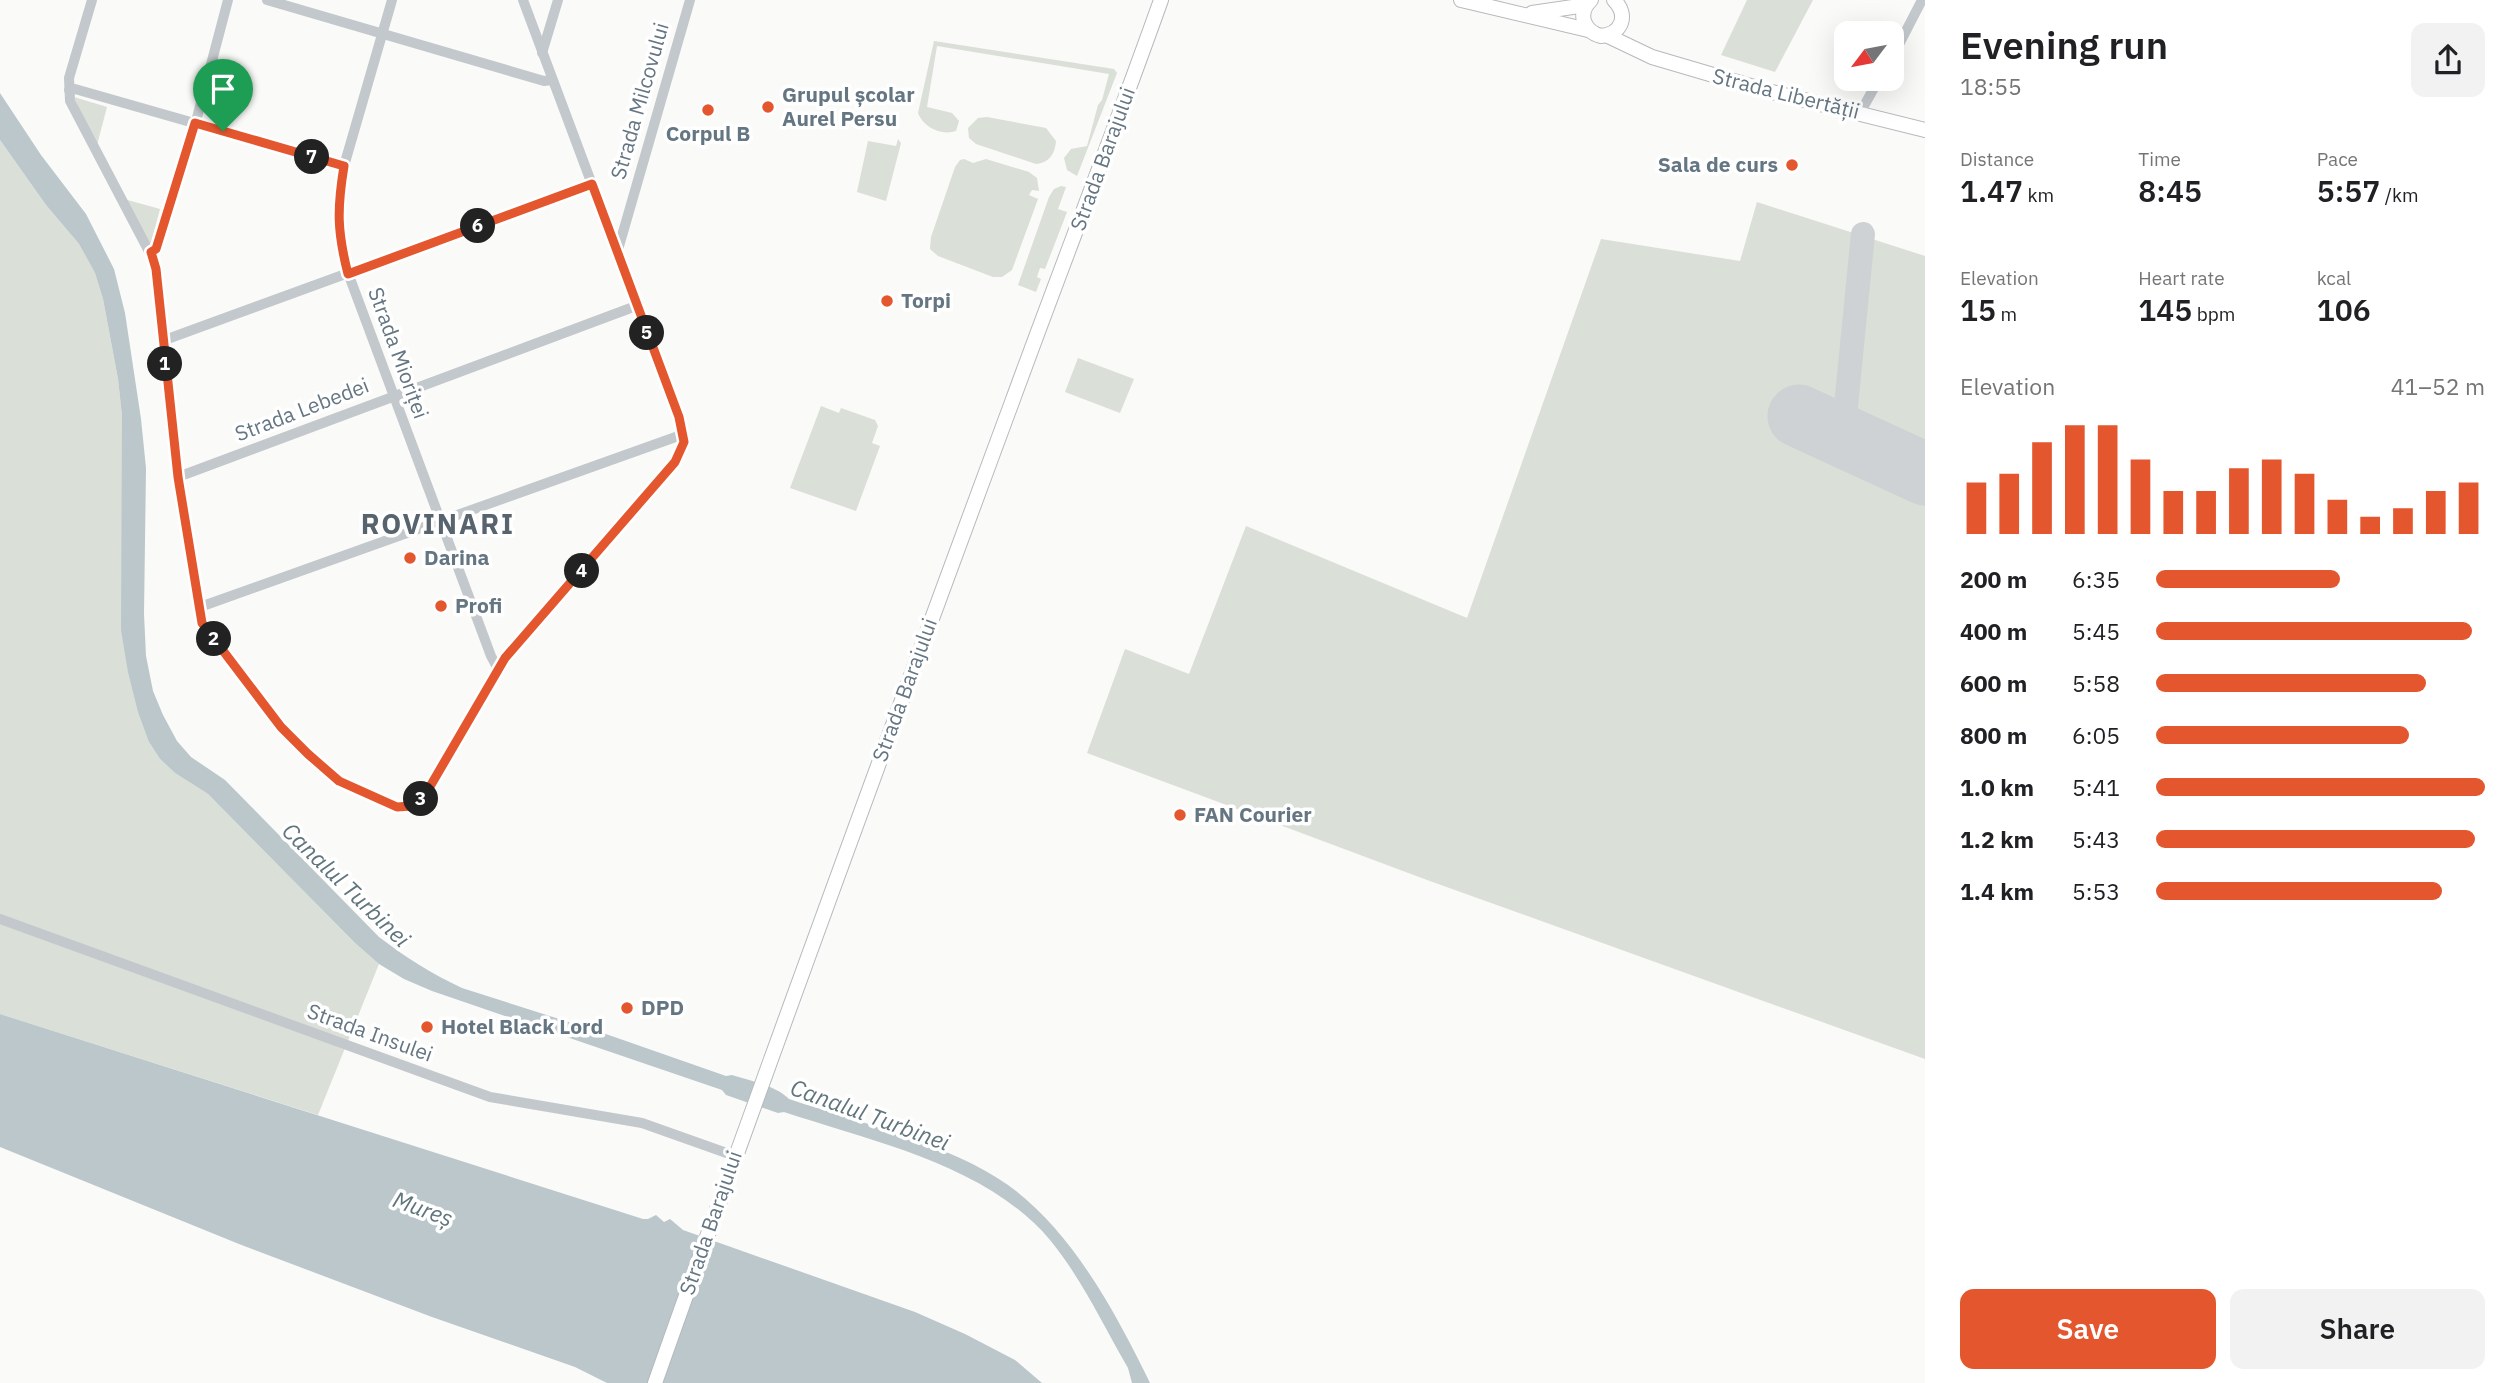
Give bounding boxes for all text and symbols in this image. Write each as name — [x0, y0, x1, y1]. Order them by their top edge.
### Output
street label: Strada Milcovului — [603, 19, 675, 182]
text: Evening run — [1960, 20, 2168, 69]
north arrow — [1834, 21, 1904, 91]
map controls — [1834, 21, 1904, 91]
button: share — [2411, 23, 2485, 97]
pin — [193, 59, 253, 131]
street label: Strada Libertății — [1710, 61, 1863, 125]
icon: arrive — [204, 70, 242, 108]
text: 18:55 — [1960, 71, 2022, 101]
place label: Grupul școlar Aurel Persu — [782, 80, 915, 132]
street label: Strada Barajului — [1063, 83, 1141, 234]
marker: Grupul școlar Aurel Persu — [760, 99, 776, 115]
marker: Corpul B — [700, 102, 716, 118]
place label: Corpul B — [666, 119, 750, 147]
pin: 7 — [294, 140, 330, 174]
text: 7 — [306, 144, 317, 168]
text: Distance — [1960, 147, 2034, 171]
text: Time — [2138, 147, 2181, 171]
text: Pace — [2317, 147, 2358, 171]
place label: Sala de curs — [1658, 150, 1778, 178]
marker: Sala de curs — [1784, 157, 1800, 173]
text: 1.47 — [1960, 171, 2023, 210]
text: 8:45 — [2138, 171, 2202, 210]
text: 5:57 — [2317, 171, 2380, 210]
text: km — [2023, 183, 2054, 207]
text: /km — [2380, 183, 2419, 207]
pin: 6 — [461, 208, 496, 244]
text: 6 — [472, 213, 483, 237]
text: Elevation — [1960, 266, 2039, 290]
text: Heart rate — [2138, 266, 2225, 290]
text: kcal — [2317, 266, 2351, 290]
street label: Strada Mioriței — [362, 283, 436, 422]
place label: Torpi — [901, 286, 951, 314]
text: 15 — [1960, 290, 1996, 329]
text: 145 — [2138, 290, 2192, 329]
text: 106 — [2317, 290, 2371, 329]
marker: Torpi — [879, 293, 895, 309]
text: m — [1996, 302, 2017, 326]
text: bpm — [2192, 302, 2235, 326]
pin: 5 — [630, 316, 664, 350]
text: 5 — [641, 320, 652, 344]
pin: 1 — [148, 346, 182, 382]
text: 1 — [159, 351, 170, 375]
street label: Strada Lebedei — [231, 371, 373, 447]
text: Elevation — [1960, 371, 2055, 401]
text: 41–52 m — [2391, 371, 2485, 401]
district label: ROVINARI — [361, 505, 515, 542]
place label: Darina — [424, 543, 490, 571]
marker: Darina — [402, 550, 418, 566]
pin: 4 — [564, 554, 600, 588]
text: 4 — [576, 558, 587, 582]
text: 200 m — [1960, 564, 2027, 594]
text: 6:35 — [2072, 564, 2120, 594]
place label: Profi — [455, 591, 502, 619]
marker: Profi — [433, 598, 449, 614]
street label: Strada Barajului — [865, 614, 943, 765]
text: 400 m — [1960, 616, 2027, 646]
text: 5:45 — [2072, 616, 2120, 646]
pin: 2 — [196, 622, 232, 656]
text: 2 — [208, 626, 219, 650]
text: 600 m — [1960, 668, 2027, 698]
text: 5:58 — [2072, 668, 2120, 698]
text: 800 m — [1960, 720, 2027, 750]
text: 6:05 — [2072, 720, 2120, 750]
text: 1.0 km — [1960, 772, 2034, 802]
text: 5:41 — [2072, 772, 2120, 802]
pin: 3 — [404, 782, 438, 816]
text: 3 — [415, 786, 426, 810]
place label: FAN Courier — [1194, 800, 1312, 828]
marker: FAN Courier — [1172, 807, 1188, 823]
water label: Canalul Turbinei — [276, 816, 418, 954]
text: 1.2 km — [1960, 824, 2034, 854]
text: 5:43 — [2072, 824, 2120, 854]
text: 1.4 km — [1960, 876, 2034, 906]
text: 5:53 — [2072, 876, 2120, 906]
place label: DPD — [641, 993, 684, 1021]
street label: Strada Insulei — [304, 996, 437, 1068]
marker: DPD — [619, 1000, 635, 1016]
place label: Hotel Black Lord — [441, 1012, 603, 1040]
marker: Hotel Black Lord — [419, 1019, 435, 1035]
water label: Canalul Turbinei — [787, 1071, 955, 1157]
street label: Strada Barajului — [672, 1147, 748, 1298]
water label: Mureș — [389, 1183, 458, 1233]
button: Save — [1960, 1289, 2216, 1369]
button: Share — [2230, 1289, 2485, 1369]

